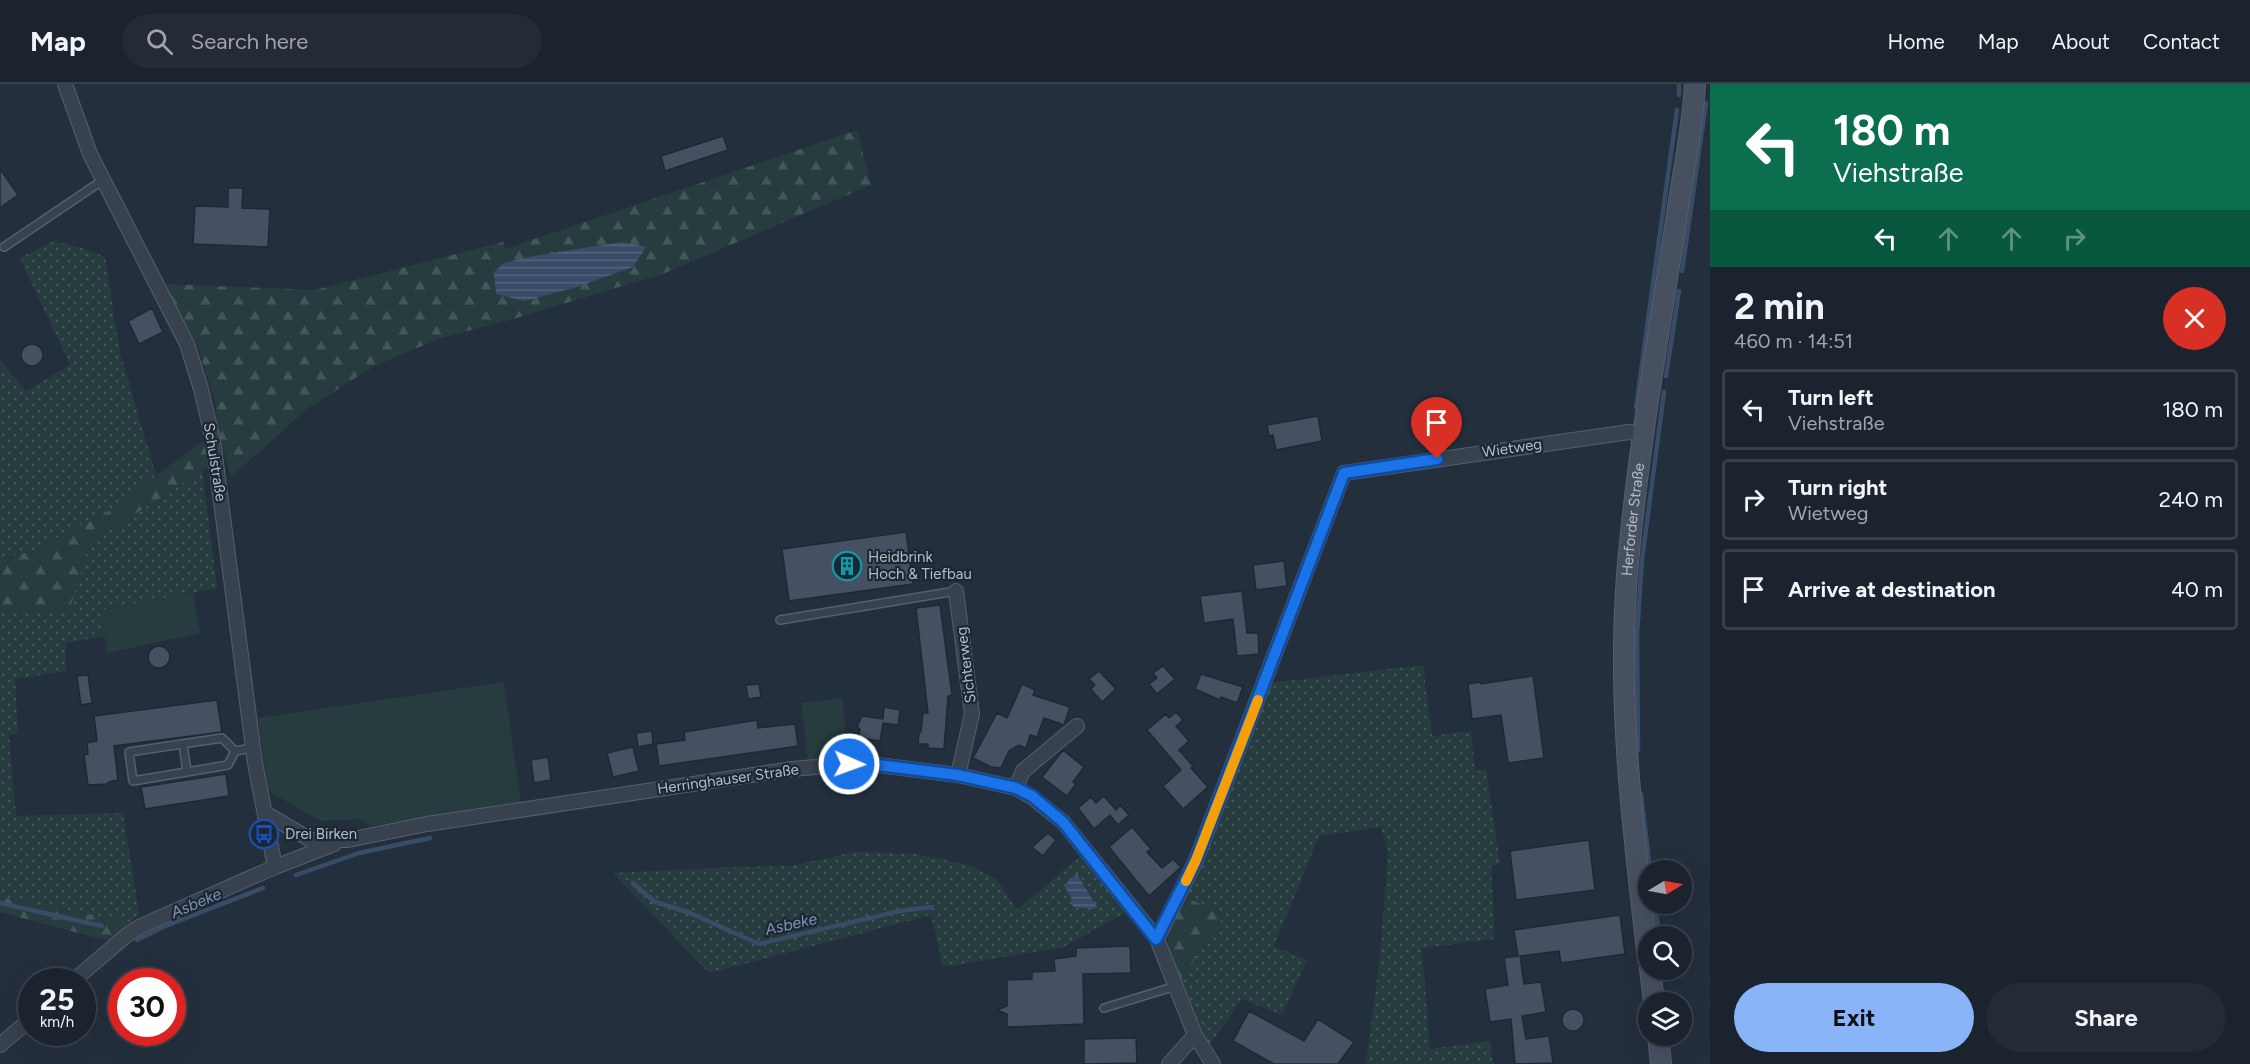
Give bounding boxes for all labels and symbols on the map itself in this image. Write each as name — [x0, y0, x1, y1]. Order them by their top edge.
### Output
pin — [1411, 397, 1462, 459]
street label: Schulstraße — [200, 421, 230, 503]
street label: Wietweg — [1481, 435, 1543, 461]
street label: Herforder Straße — [1618, 462, 1648, 577]
place label: Heidbrink Hoch & Tiefbau — [868, 548, 972, 583]
building icon: Heidbrink Hoch & Tiefbau — [831, 550, 863, 582]
street label: Sichterweg — [952, 626, 980, 704]
position arrow — [817, 732, 881, 796]
street label: Herringhauser Straße — [656, 760, 800, 798]
bus stop icon: Drei Birken — [248, 818, 280, 850]
place label: Drei Birken — [285, 825, 357, 843]
north arrow — [1638, 860, 1692, 914]
water label: Asbeke — [167, 884, 224, 922]
water label: Asbeke — [762, 909, 819, 939]
speed limit sign: 30 — [108, 968, 186, 1046]

